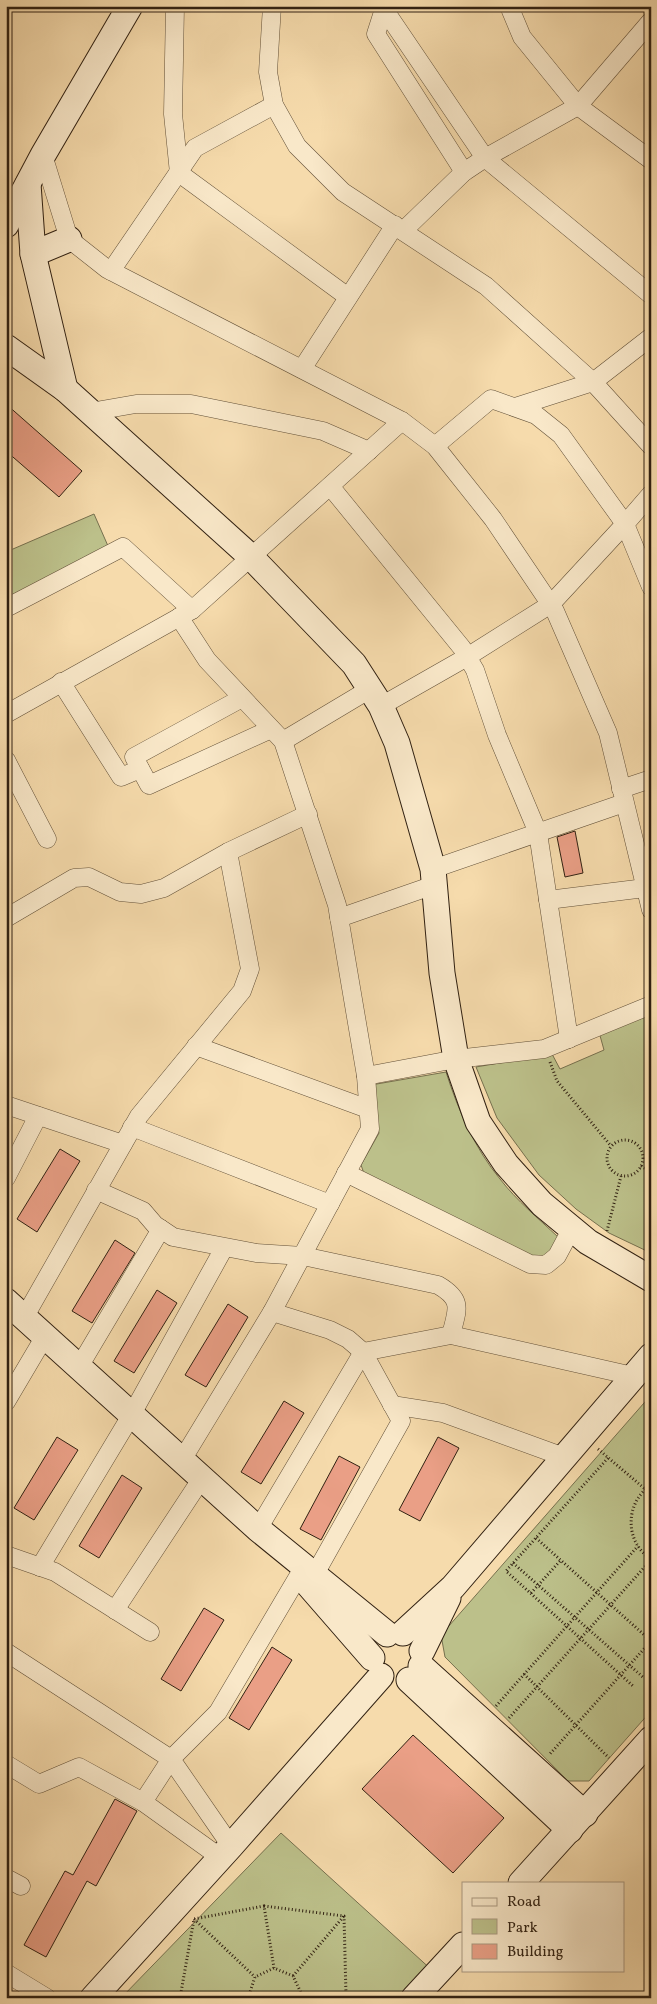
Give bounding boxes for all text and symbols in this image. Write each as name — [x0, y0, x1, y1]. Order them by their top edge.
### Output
legend — [462, 1882, 624, 1972]
text: Road — [507, 1892, 541, 1913]
text: Park — [507, 1918, 538, 1939]
text: Building — [507, 1942, 564, 1963]

